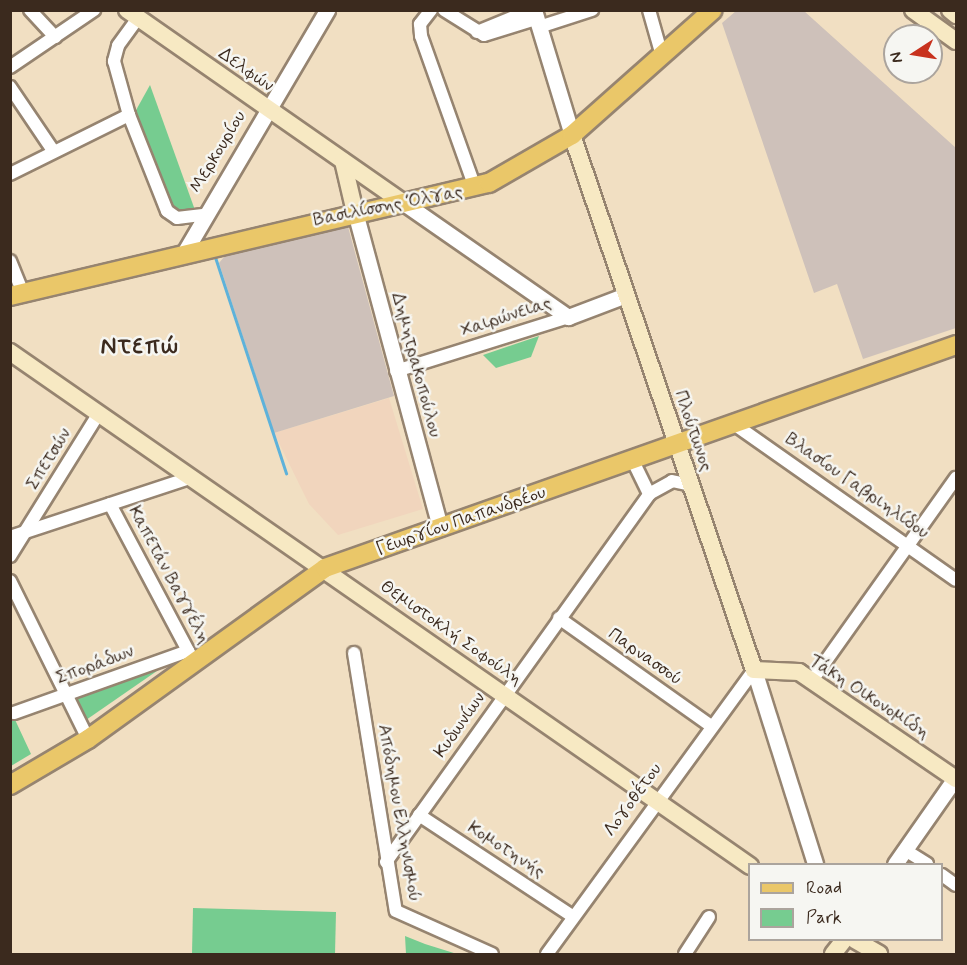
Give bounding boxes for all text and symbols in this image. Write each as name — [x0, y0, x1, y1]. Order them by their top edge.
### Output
north arrow — [883, 24, 943, 84]
street label: Δελφών — [214, 43, 278, 97]
text: N — [885, 50, 908, 65]
street label: Μερκουρίου — [185, 107, 251, 197]
street label: Βασιλίσσης Όλγας — [311, 181, 465, 231]
street label: Δημητρακοπούλου — [386, 290, 446, 440]
street label: Χαιρώνειας — [458, 292, 554, 342]
district label: Ντεπώ — [100, 333, 180, 361]
street label: Πλούτωνος — [669, 388, 717, 474]
street label: Σπετσών — [22, 424, 76, 494]
street label: Βλασίου Γαβριηλίδου — [781, 428, 933, 544]
street label: Γεωργίου Παπανδρέου — [373, 482, 549, 560]
street label: Καπετάν Βαγγέλη — [123, 502, 215, 648]
street label: Θεμιστοκλή Σοφούλη — [376, 576, 526, 690]
street label: Παρνασσού — [604, 624, 686, 690]
street label: Σποράδων — [53, 641, 137, 689]
street label: Τάκη Οικονομίδη — [805, 650, 933, 744]
street label: Κυδωνίων — [430, 688, 490, 762]
street label: Απόδημου Ελληνισμού — [373, 723, 425, 903]
street label: Λογοθέτου — [599, 759, 667, 841]
street label: Κομοτηνής — [463, 817, 549, 883]
legend — [748, 863, 943, 941]
text: Road — [806, 876, 842, 900]
text: Park — [806, 906, 842, 930]

